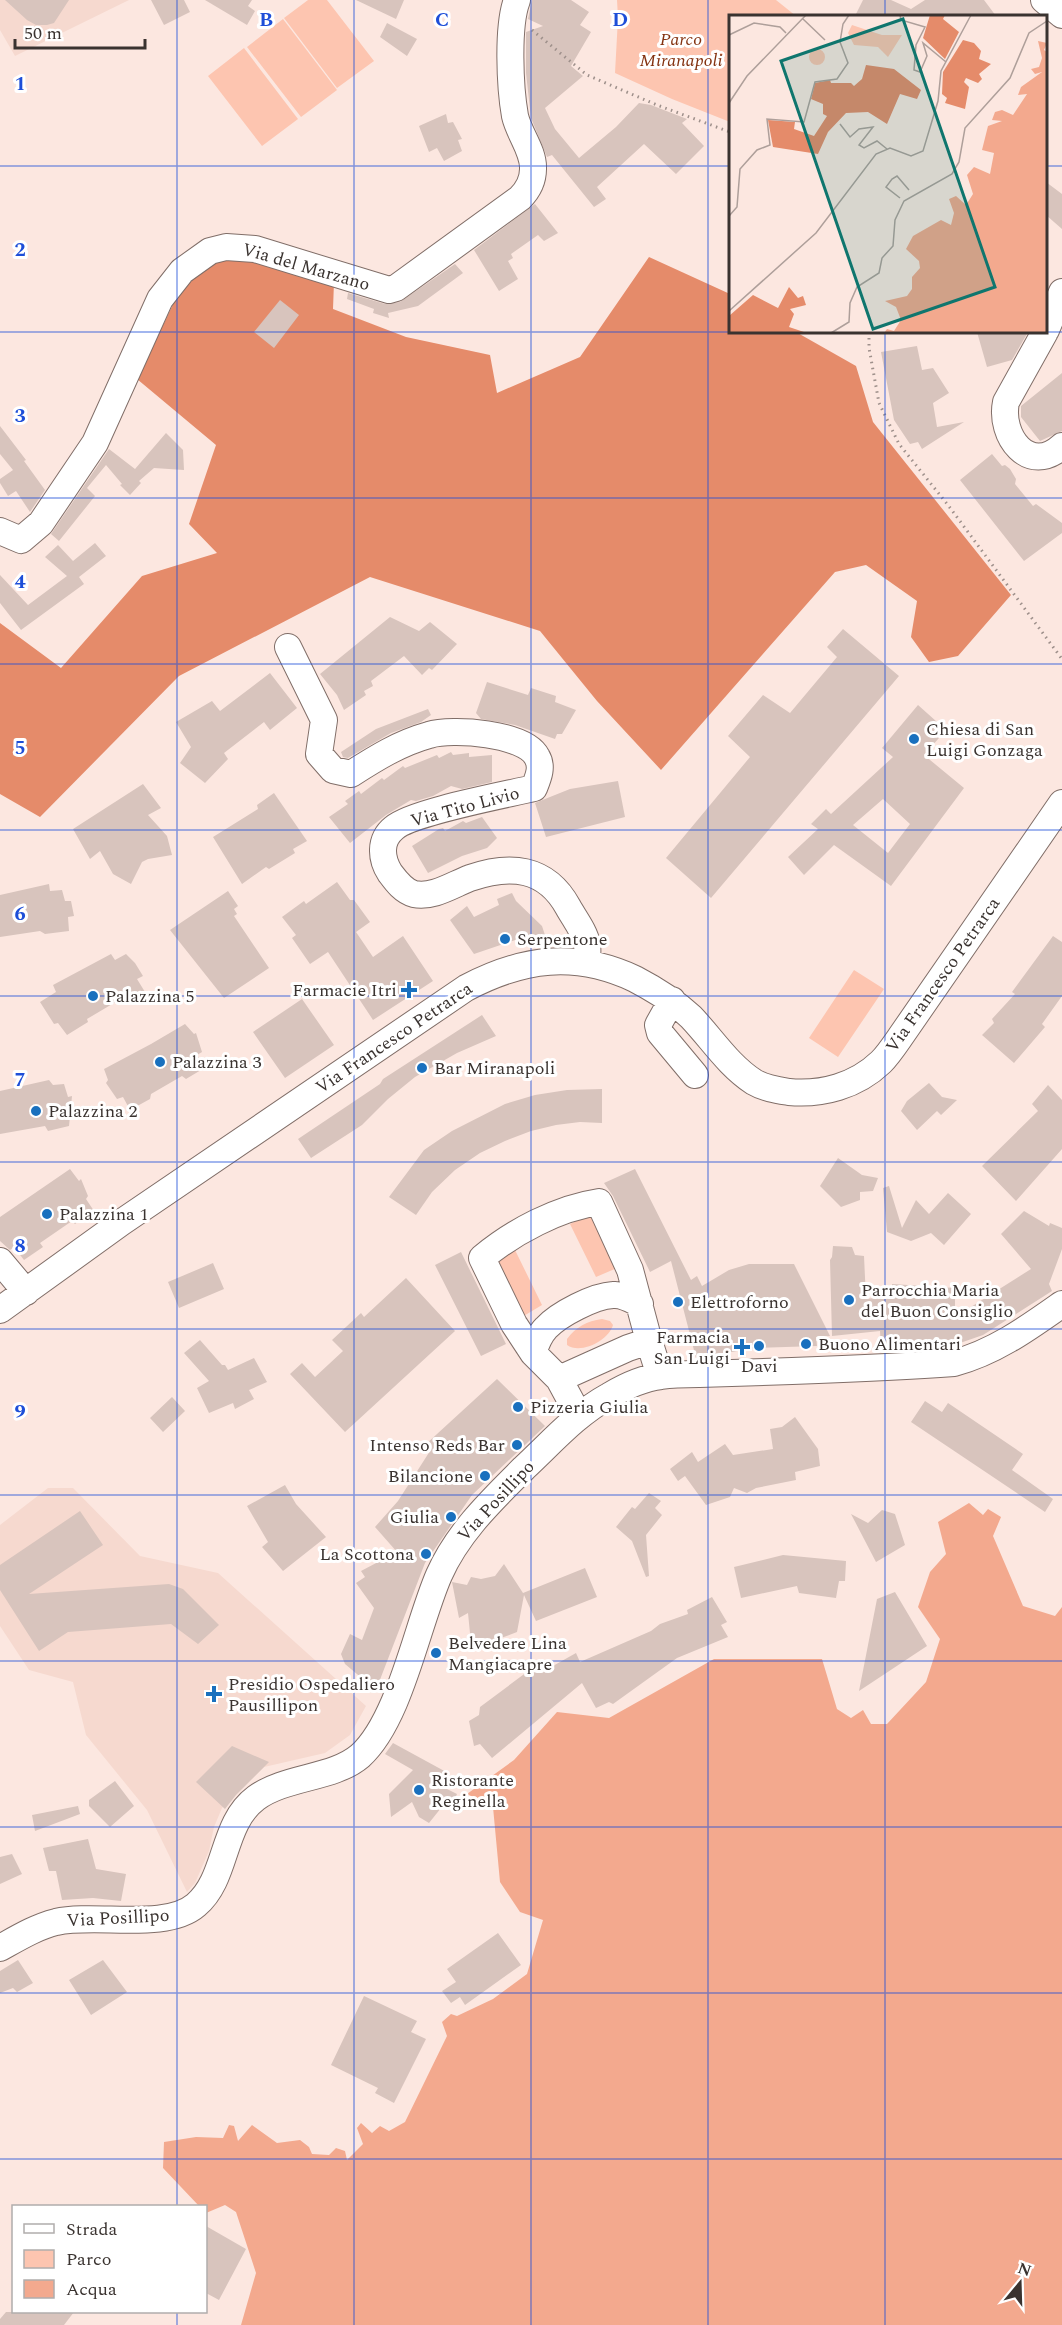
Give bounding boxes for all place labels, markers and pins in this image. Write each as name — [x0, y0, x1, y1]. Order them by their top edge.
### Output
place label: Chiesa di San Luigi Gonzaga — [926, 716, 1043, 764]
marker: Chiesa di San Luigi Gonzaga — [907, 732, 921, 746]
place label: Serpentone — [517, 926, 608, 953]
marker: Serpentone — [498, 932, 512, 946]
place label: Farmacie Itri — [292, 977, 397, 1004]
place label: Palazzina 5 — [105, 983, 194, 1010]
marker: Farmacie Itri — [402, 983, 416, 997]
marker: Palazzina 5 — [86, 989, 100, 1003]
place label: Palazzina 3 — [172, 1049, 261, 1076]
marker: Palazzina 3 — [153, 1055, 167, 1069]
place label: Bar Miranapoli — [434, 1055, 555, 1082]
marker: Bar Miranapoli — [415, 1061, 429, 1075]
place label: Palazzina 2 — [48, 1098, 137, 1125]
marker: Palazzina 2 — [29, 1104, 43, 1118]
place label: Palazzina 1 — [59, 1201, 148, 1228]
marker: Palazzina 1 — [40, 1207, 54, 1221]
place label: Parrocchia Maria del Buon Consiglio — [861, 1277, 1013, 1325]
place label: Elettroforno — [690, 1289, 789, 1316]
marker: Parrocchia Maria del Buon Consiglio — [842, 1293, 856, 1307]
marker: Elettroforno — [671, 1295, 685, 1309]
place label: Farmacia San Luigi — [654, 1324, 730, 1372]
place label: Buono Alimentari — [818, 1331, 961, 1358]
marker: Buono Alimentari — [799, 1337, 813, 1351]
marker: Davi — [752, 1339, 766, 1353]
marker: Farmacia San Luigi — [735, 1340, 749, 1354]
place label: Davi — [740, 1353, 778, 1380]
place label: Pizzeria Giulia — [530, 1394, 649, 1421]
marker: Pizzeria Giulia — [511, 1400, 525, 1414]
place label: Intenso Reds Bar — [369, 1432, 505, 1459]
marker: Intenso Reds Bar — [510, 1438, 524, 1452]
place label: Bilancione — [388, 1463, 473, 1490]
marker: Bilancione — [478, 1469, 492, 1483]
place label: Giulia — [390, 1504, 439, 1531]
marker: Giulia — [444, 1510, 458, 1524]
place label: La Scottona — [319, 1541, 414, 1568]
marker: La Scottona — [419, 1547, 433, 1561]
place label: Belvedere Lina Mangiacapre — [448, 1630, 567, 1678]
marker: Belvedere Lina Mangiacapre — [429, 1646, 443, 1660]
place label: Presidio Ospedaliero Pausillipon — [228, 1671, 395, 1719]
marker: Presidio Ospedaliero Pausillipon — [205, 1685, 223, 1703]
place label: Ristorante Reginella — [431, 1767, 514, 1815]
marker: Ristorante Reginella — [412, 1783, 426, 1797]

